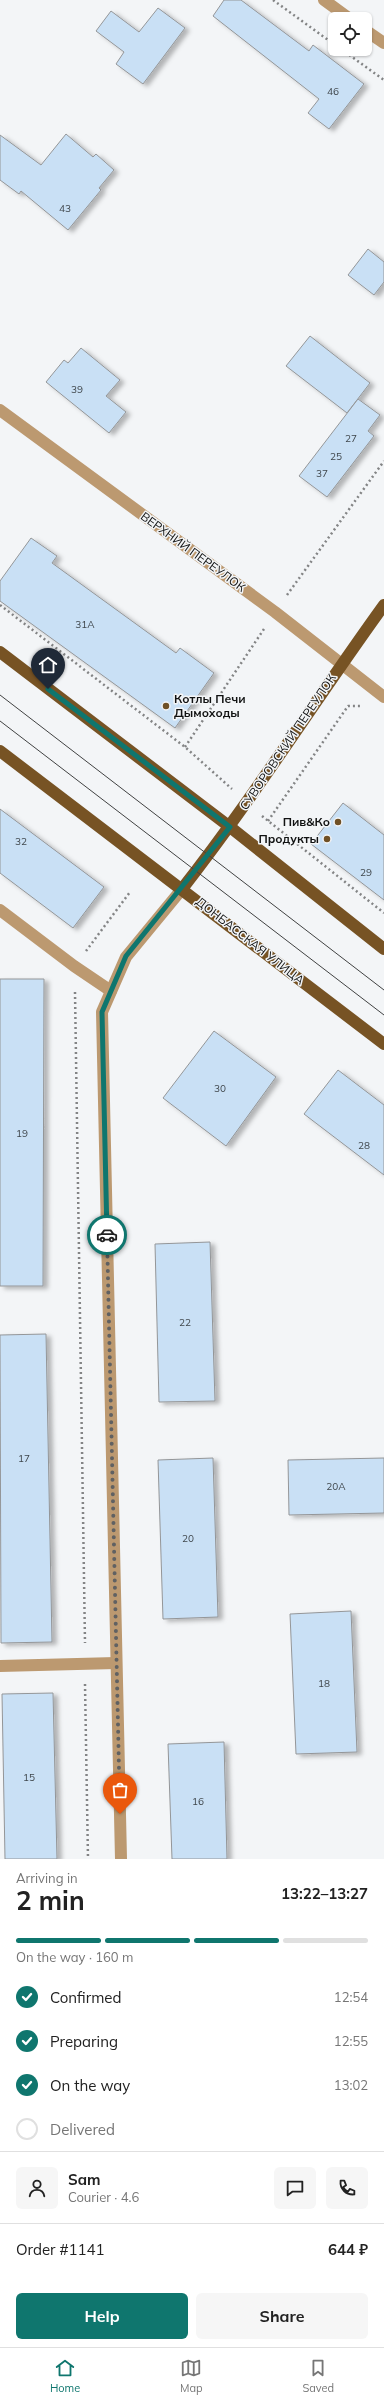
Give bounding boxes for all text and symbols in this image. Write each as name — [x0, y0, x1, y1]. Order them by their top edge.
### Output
map controls — [328, 12, 372, 56]
button: locate — [328, 12, 372, 56]
house number: 46 — [327, 85, 339, 98]
house number: 43 — [59, 202, 71, 215]
house number: 39 — [71, 383, 83, 396]
house number: 27 — [345, 432, 357, 445]
house number: 25 — [330, 450, 342, 463]
house number: 37 — [316, 467, 328, 480]
street label: ВЕРХНИЙ ПЕРЕУЛОК — [138, 508, 249, 595]
house number: 31А — [75, 618, 95, 631]
pin — [31, 648, 65, 689]
icon: home — [37, 654, 59, 676]
street label: СУВОРОВСКИЙ ПЕРЕУЛОК — [236, 671, 339, 813]
place label: Котлы Печи Дымоходы — [174, 691, 246, 720]
marker: Котлы Печи Дымоходы — [161, 701, 171, 711]
place label: Пив&Ко — [283, 814, 330, 829]
marker: Пив&Ко — [333, 817, 343, 827]
place label: Продукты — [258, 831, 319, 846]
marker: Продукты — [322, 834, 332, 844]
house number: 32 — [15, 835, 27, 848]
house number: 29 — [360, 866, 372, 879]
street label: ДОНБАССКАЯ УЛИЦА — [193, 894, 308, 988]
house number: 30 — [214, 1082, 226, 1095]
house number: 19 — [16, 1127, 28, 1140]
house number: 28 — [358, 1139, 370, 1152]
courier — [87, 1215, 127, 1255]
icon: car — [96, 1224, 118, 1246]
house number: 22 — [179, 1316, 191, 1329]
house number: 17 — [18, 1452, 30, 1465]
house number: 20А — [326, 1480, 346, 1493]
house number: 20 — [182, 1532, 194, 1545]
house number: 18 — [318, 1677, 330, 1690]
house number: 15 — [23, 1771, 35, 1784]
pin — [103, 1773, 137, 1814]
icon: bag — [109, 1779, 131, 1801]
house number: 16 — [192, 1795, 204, 1808]
text: Arriving in — [16, 1870, 78, 1886]
text: 2 min — [16, 1884, 85, 1917]
text: 13:22–13:27 — [281, 1884, 368, 1903]
text: On the way · 160 m — [16, 1949, 133, 1965]
icon: check — [16, 1986, 38, 2008]
text: Confirmed — [50, 1988, 121, 2007]
text: 12:54 — [334, 1989, 368, 2005]
icon: check — [16, 2030, 38, 2052]
text: Preparing — [50, 2032, 118, 2051]
text: 12:55 — [334, 2033, 368, 2049]
icon: check — [16, 2074, 38, 2096]
text: On the way — [50, 2076, 130, 2095]
text: 13:02 — [334, 2077, 368, 2093]
text: Delivered — [50, 2120, 115, 2139]
button: person — [16, 2167, 58, 2209]
button: chat — [274, 2167, 316, 2209]
button: phone — [326, 2167, 368, 2209]
text: Sam — [68, 2170, 100, 2189]
text: Courier · 4.6 — [68, 2189, 139, 2205]
text: Order #1141 — [16, 2240, 104, 2259]
text: 644 ₽ — [328, 2240, 368, 2259]
button: Help — [16, 2293, 188, 2339]
button: Share — [196, 2293, 368, 2339]
tab: Home — [50, 2357, 80, 2395]
tab: Map — [180, 2357, 203, 2395]
tab: Saved — [302, 2357, 334, 2395]

